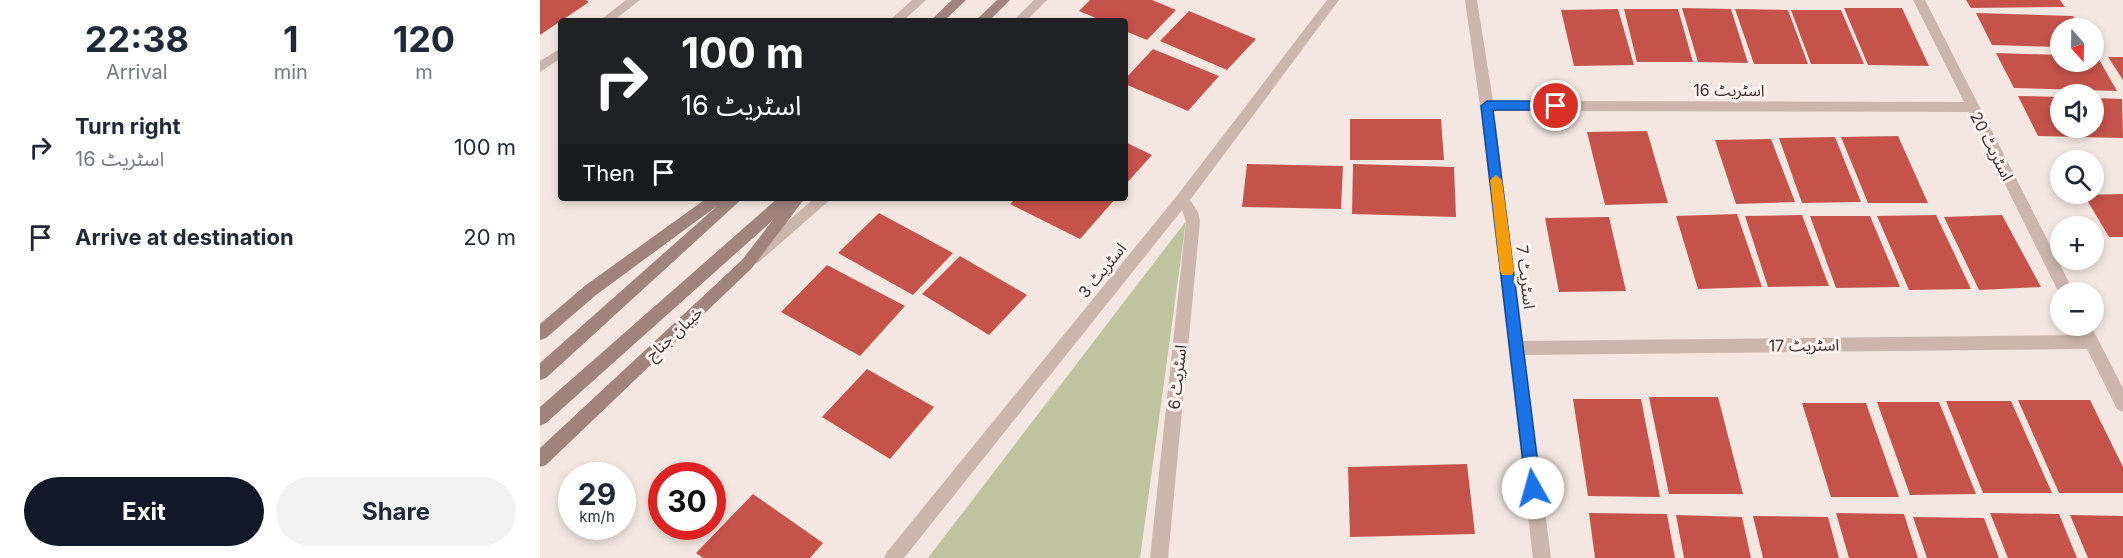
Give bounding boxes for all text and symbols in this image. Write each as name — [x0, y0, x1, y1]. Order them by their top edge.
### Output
text: 22:38 — [85, 17, 189, 61]
text: 1 — [283, 17, 299, 61]
text: 120 — [393, 17, 455, 61]
north arrow — [2050, 18, 2104, 72]
map controls — [2050, 18, 2104, 336]
text: 100 m — [681, 27, 804, 78]
icon: right — [582, 42, 660, 120]
text: Arrival — [106, 60, 168, 84]
text: min — [274, 60, 308, 84]
text: m — [415, 60, 433, 84]
pin — [1530, 80, 1581, 131]
street label: اسٹریٹ 16 — [1693, 80, 1765, 100]
button: sound — [2050, 84, 2104, 138]
text: اسٹریٹ 16 — [681, 89, 801, 122]
icon: arrive — [1539, 89, 1572, 122]
street label: اسٹریٹ 20 — [1966, 108, 2018, 184]
text: Turn right — [75, 113, 181, 139]
icon: right — [24, 131, 57, 164]
text: 100 m — [454, 134, 516, 160]
text: اسٹریٹ 16 — [75, 147, 164, 171]
button: search — [2050, 150, 2104, 204]
icon: arrive — [647, 156, 680, 189]
text: Then — [582, 160, 635, 186]
button: + — [2050, 216, 2104, 270]
icon: arrive — [24, 221, 57, 254]
text: Arrive at destination — [75, 224, 294, 250]
text: 20 m — [463, 224, 516, 250]
street label: اسٹریٹ 3 — [1074, 239, 1130, 301]
street label: اسٹریٹ 7 — [1512, 244, 1540, 310]
button: − — [2050, 282, 2104, 336]
street label: خیبان جناح — [641, 302, 709, 367]
street label: اسٹریٹ 17 — [1769, 334, 1839, 356]
street label: اسٹریٹ 6 — [1164, 344, 1190, 410]
position arrow — [1501, 456, 1565, 520]
speed limit sign: 30 — [648, 462, 726, 540]
text: 29 — [578, 476, 616, 512]
button: Exit — [24, 477, 264, 546]
button: Share — [276, 477, 516, 546]
text: km/h — [579, 507, 615, 526]

